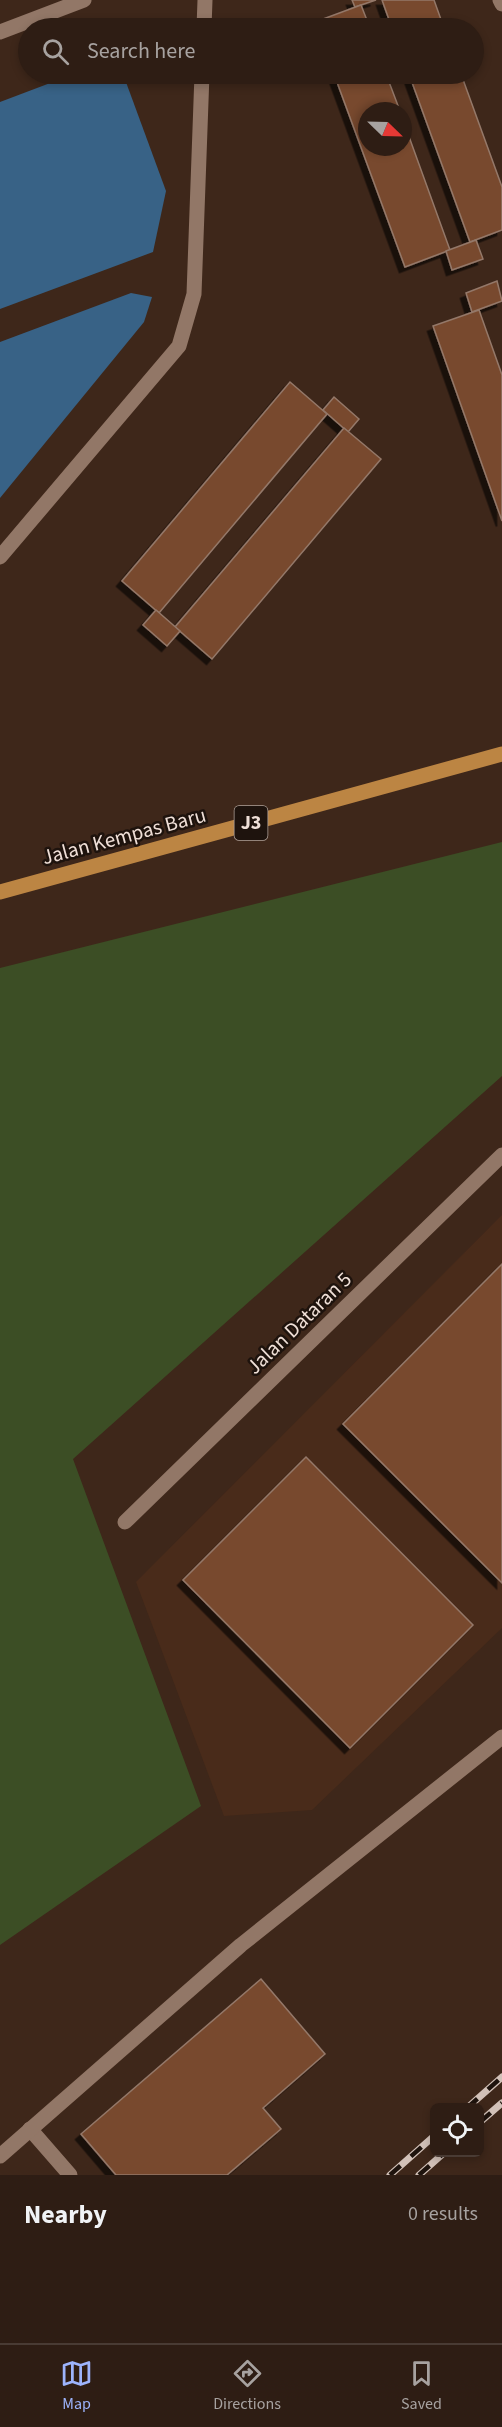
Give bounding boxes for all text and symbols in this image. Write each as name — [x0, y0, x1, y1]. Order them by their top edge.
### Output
search box — [18, 18, 484, 84]
icon: search — [39, 35, 72, 68]
text: Search here — [87, 35, 195, 67]
north arrow — [358, 102, 412, 156]
street label: Jalan Kempas Baru — [39, 800, 209, 872]
road number: J3 — [234, 806, 268, 840]
street label: Jalan Dataran 5 — [240, 1265, 358, 1381]
map controls — [430, 2103, 484, 2157]
button: locate — [430, 2103, 484, 2157]
text: Nearby — [24, 2196, 107, 2233]
text: 0 results — [408, 2200, 478, 2228]
tab: Map — [60, 2357, 93, 2415]
tab: Directions — [213, 2357, 281, 2415]
tab: Saved — [401, 2357, 442, 2415]

